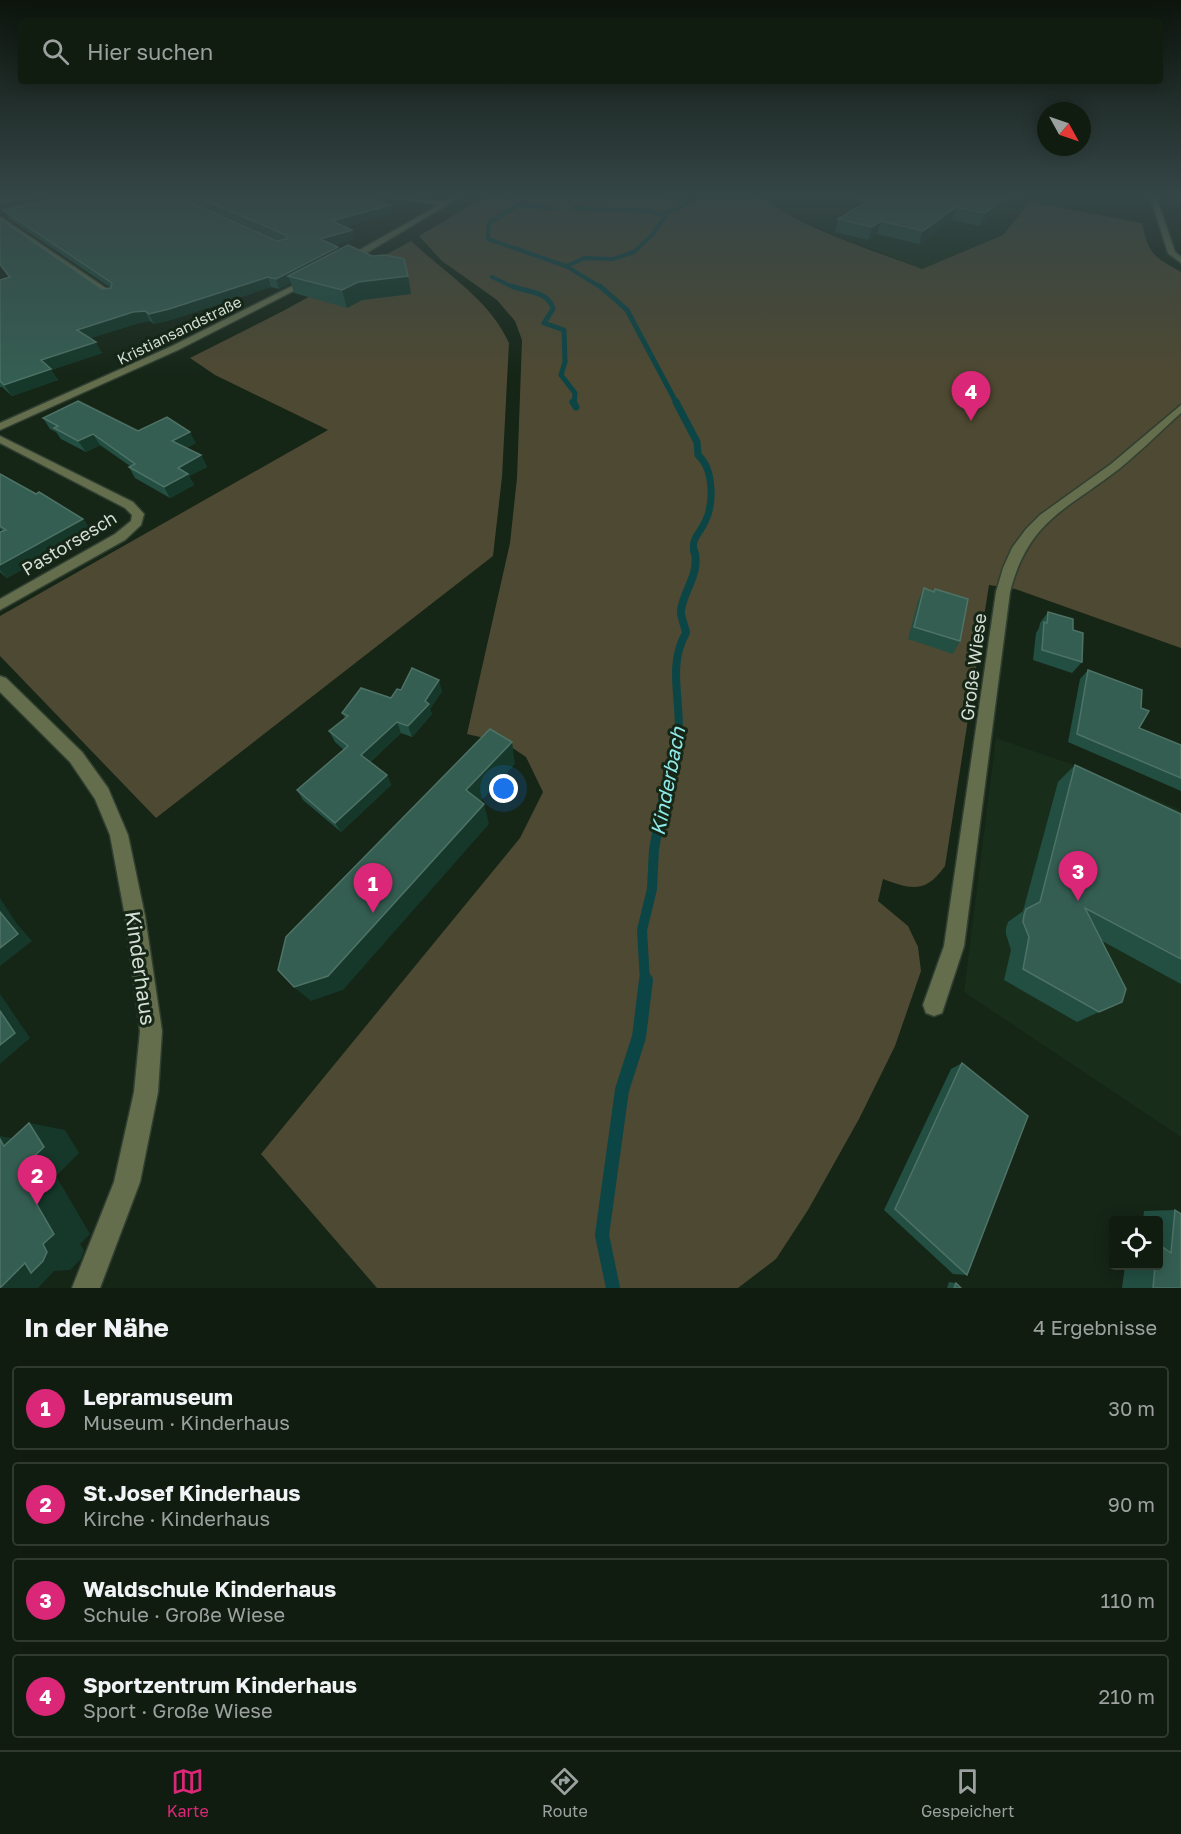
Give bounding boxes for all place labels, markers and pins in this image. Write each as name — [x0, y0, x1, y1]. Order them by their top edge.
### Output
pin: 4 — [952, 372, 990, 421]
pin: 3 — [1058, 852, 1098, 901]
pin: 1 — [354, 864, 392, 913]
pin: 2 — [18, 1156, 57, 1205]

